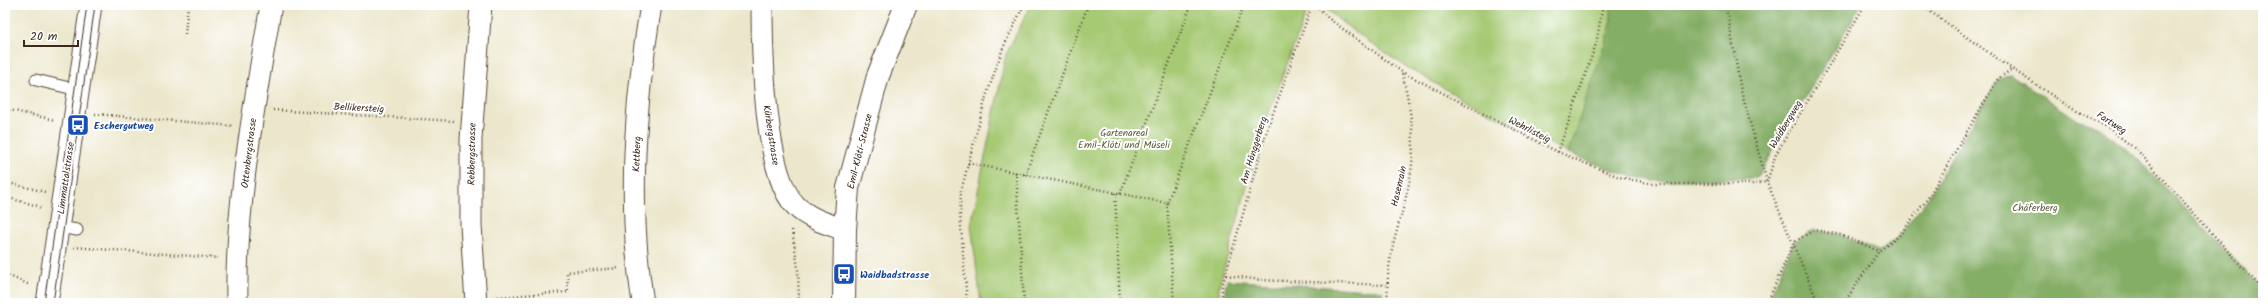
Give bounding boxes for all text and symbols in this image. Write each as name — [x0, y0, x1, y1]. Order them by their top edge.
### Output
scale bar — [24, 22, 78, 48]
text: 20 m — [30, 27, 58, 46]
street label: Waidbergweg — [1765, 97, 1807, 152]
street label: Bellikersteig — [333, 99, 385, 117]
street label: Kürbergstrasse — [758, 104, 784, 167]
street label: Fartweg — [2093, 107, 2130, 139]
street label: Emil-Klöti-Strasse — [843, 111, 877, 191]
bus stop icon: Eschergutweg — [65, 112, 91, 138]
street label: Wehrlisteig — [1506, 112, 1554, 147]
street label: Am Hönggerberg — [1236, 114, 1272, 186]
street label: Ottenbergstrasse — [237, 117, 261, 189]
place label: Eschergutweg — [94, 118, 154, 134]
street label: Rebbergstrasse — [463, 122, 481, 185]
park label: Gartenareal Emil-Klöti und Müseli — [1078, 125, 1171, 153]
street label: Kettberg — [628, 136, 646, 172]
street label: Limmattalstrasse — [53, 141, 79, 215]
street label: Hasenrain — [1387, 164, 1411, 208]
park label: Chäferberg — [2012, 200, 2058, 216]
bus stop icon: Waidbadstrasse — [831, 261, 857, 287]
place label: Waidbadstrasse — [860, 267, 929, 283]

